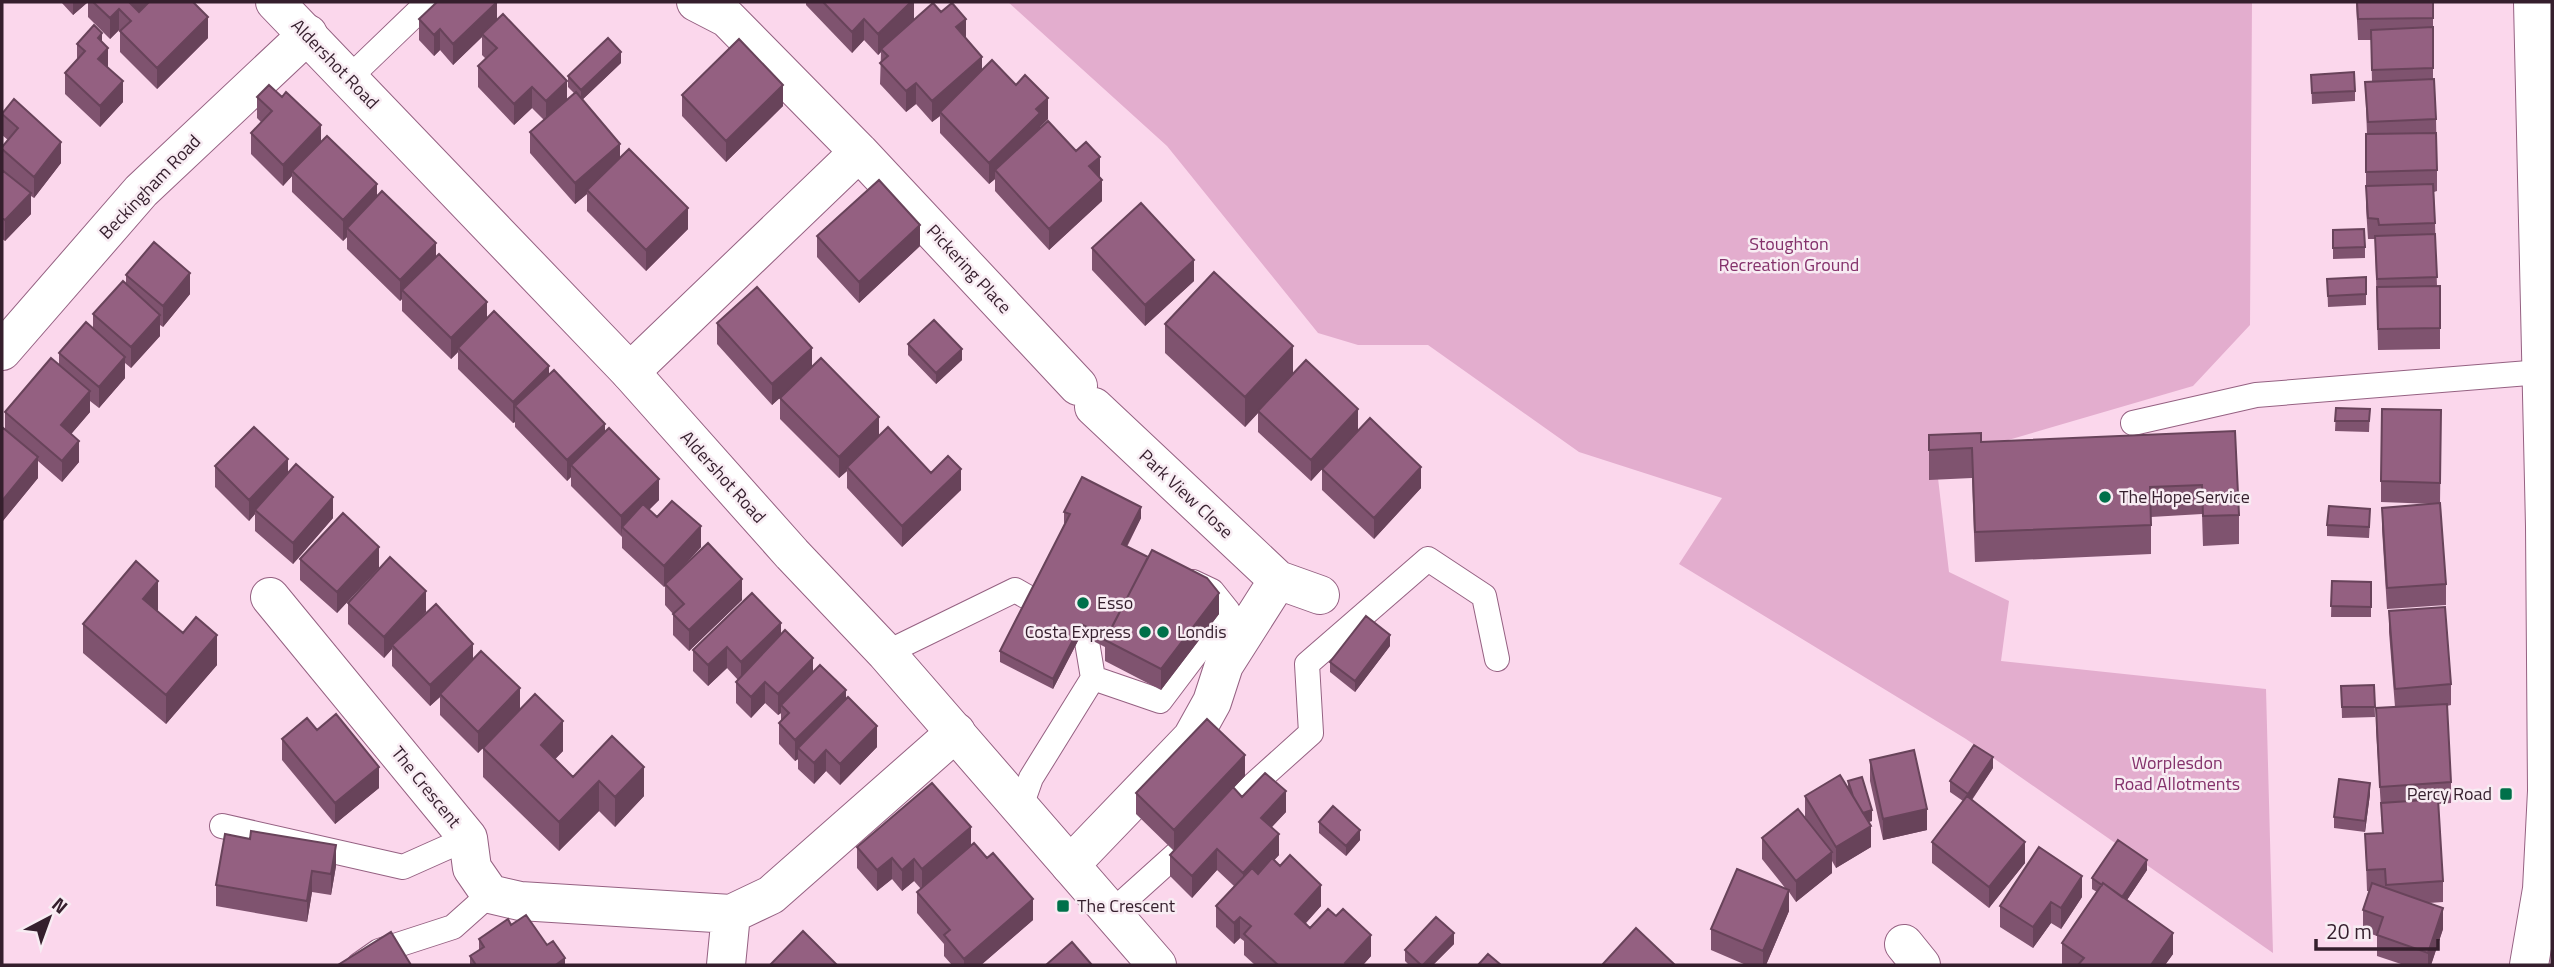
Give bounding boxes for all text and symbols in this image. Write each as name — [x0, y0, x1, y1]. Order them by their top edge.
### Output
street label: Aldershot Road — [285, 12, 386, 115]
street label: Beckingham Road — [93, 128, 207, 245]
street label: Pickering Place — [921, 218, 1018, 319]
park label: Stoughton Recreation Ground — [1719, 230, 1859, 278]
street label: Aldershot Road — [674, 424, 772, 529]
street label: Park View Close — [1133, 443, 1240, 545]
place label: The Hope Service — [2119, 483, 2250, 510]
marker: The Hope Service — [2097, 489, 2113, 505]
place label: Esso — [1097, 589, 1133, 616]
marker: Esso — [1075, 595, 1091, 611]
place label: Costa Express — [1025, 618, 1131, 645]
place label: Londis — [1177, 618, 1227, 645]
marker: Costa Express — [1137, 624, 1153, 640]
marker: Londis — [1155, 624, 1171, 640]
street label: The Crescent — [385, 740, 468, 834]
park label: Worplesdon Road Allotments — [2114, 749, 2240, 797]
place label: Percy Road — [2407, 780, 2492, 807]
marker: Percy Road — [2498, 786, 2514, 802]
north arrow — [14, 883, 84, 953]
text: N — [46, 890, 75, 920]
place label: The Crescent — [1077, 892, 1176, 919]
marker: The Crescent — [1055, 898, 1071, 914]
scale bar — [2316, 908, 2438, 952]
text: 20 m — [2326, 915, 2372, 947]

